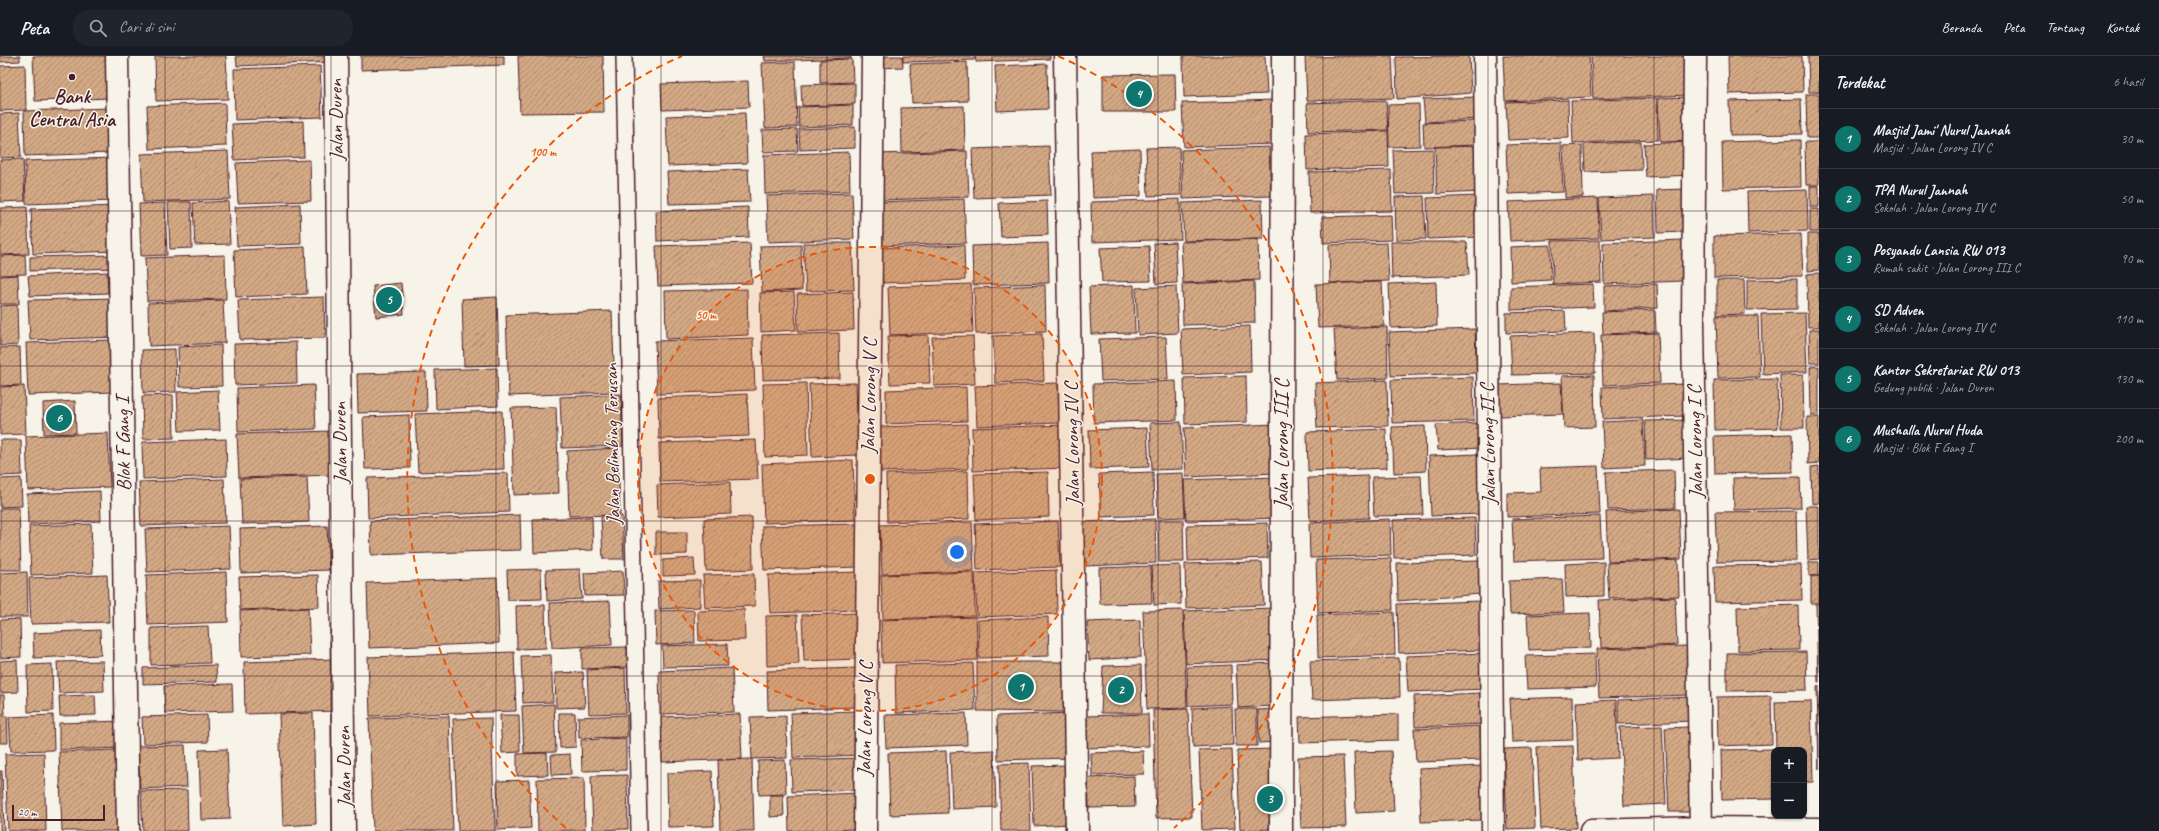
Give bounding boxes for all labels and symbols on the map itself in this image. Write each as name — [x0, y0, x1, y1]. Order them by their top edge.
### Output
marker: Bank Central Asia — [67, 72, 77, 82]
street label: Jalan Duren — [323, 78, 349, 162]
pin: 4 — [1126, 79, 1152, 109]
place label: Bank Central Asia — [29, 84, 117, 132]
text: 100 m — [530, 144, 557, 160]
pin: 5 — [376, 285, 402, 315]
text: 50 m — [696, 307, 717, 323]
street label: Jalan Lorong V C — [855, 336, 883, 455]
street label: Jalan Belimbing Terusan — [598, 362, 626, 526]
street label: Jalan Lorong III C — [1269, 377, 1294, 510]
street label: Jalan Lorong IV C — [1058, 380, 1086, 507]
street label: Jalan Lorong II C — [1474, 381, 1502, 506]
street label: Jalan Lorong I C — [1681, 383, 1709, 500]
street label: Blok F Gang I — [110, 392, 136, 491]
street label: Jalan Duren — [327, 401, 353, 485]
pin: 6 — [46, 403, 72, 433]
centre of rings — [863, 472, 877, 486]
your location — [947, 542, 967, 562]
street label: Jalan Lorong V C — [851, 659, 879, 778]
pin: 1 — [1008, 672, 1034, 702]
pin: 2 — [1108, 675, 1134, 705]
street label: Jalan Duren — [331, 725, 357, 809]
pin: 3 — [1257, 784, 1283, 814]
scale bar — [12, 803, 105, 822]

